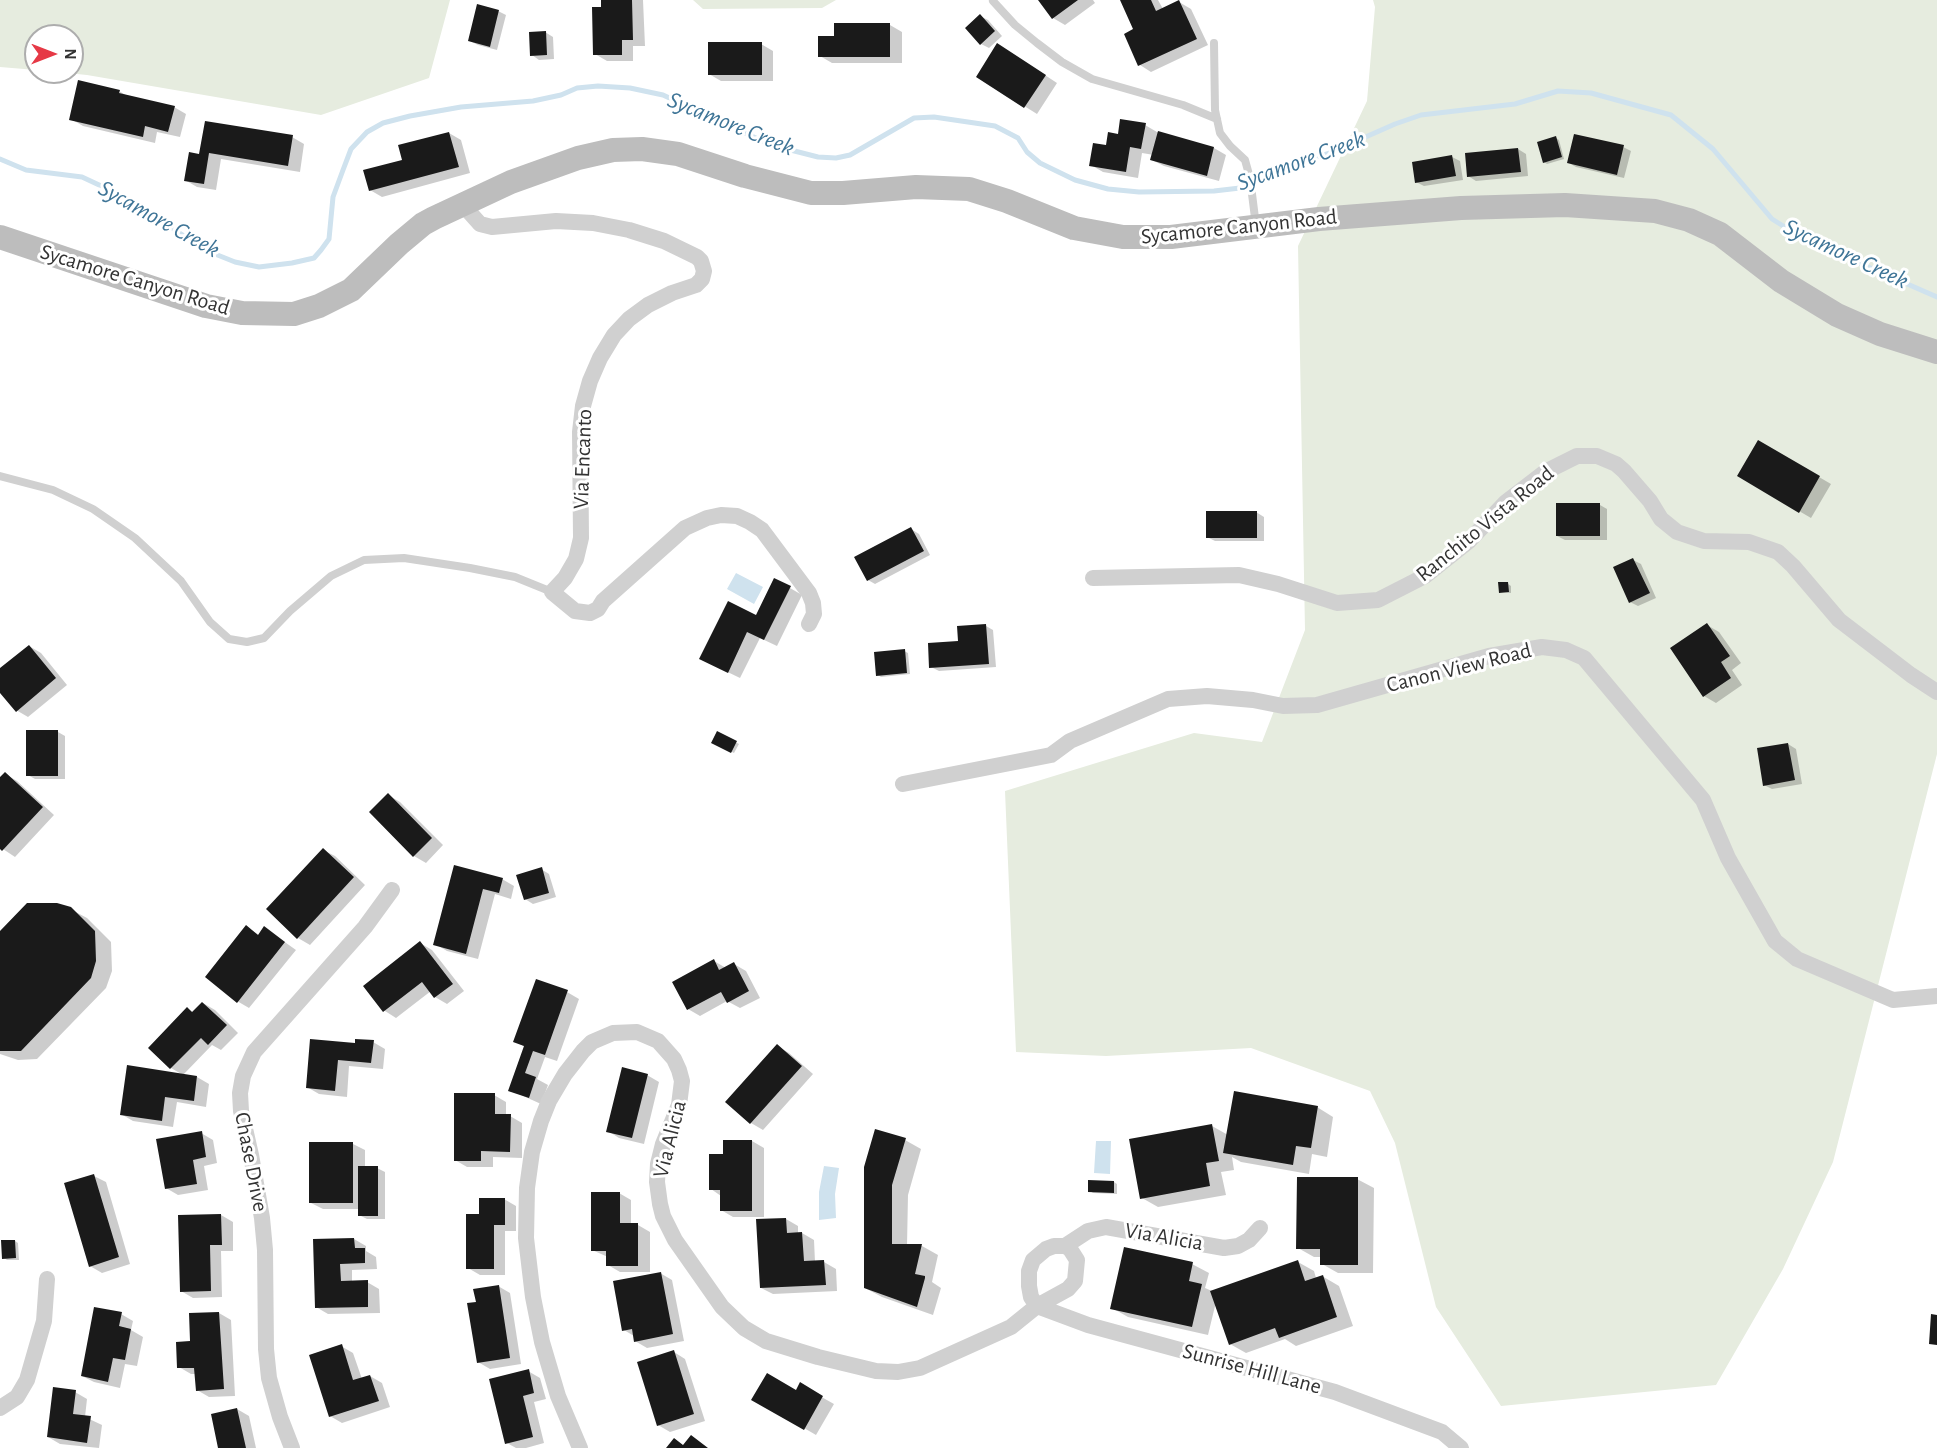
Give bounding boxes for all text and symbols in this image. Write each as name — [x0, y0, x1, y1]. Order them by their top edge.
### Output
north arrow — [24, 24, 84, 84]
text: N — [62, 48, 78, 60]
water label: Sycamore Creek — [663, 85, 799, 163]
water label: Sycamore Creek — [1233, 124, 1369, 198]
water label: Sycamore Creek — [93, 174, 225, 264]
street label: Sycamore Canyon Road — [1140, 204, 1338, 250]
water label: Sycamore Creek — [1779, 213, 1913, 295]
street label: Sycamore Canyon Road — [37, 239, 233, 321]
street label: Via Encanto — [568, 408, 598, 510]
street label: Ranchito Vista Road — [1411, 460, 1559, 588]
street label: Canon View Road — [1384, 637, 1534, 699]
street label: Via Alicia — [648, 1098, 692, 1180]
street label: Chase Drive — [228, 1110, 274, 1214]
street label: Via Alicia — [1123, 1217, 1205, 1257]
street label: Sunrise Hill Lane — [1180, 1338, 1324, 1400]

